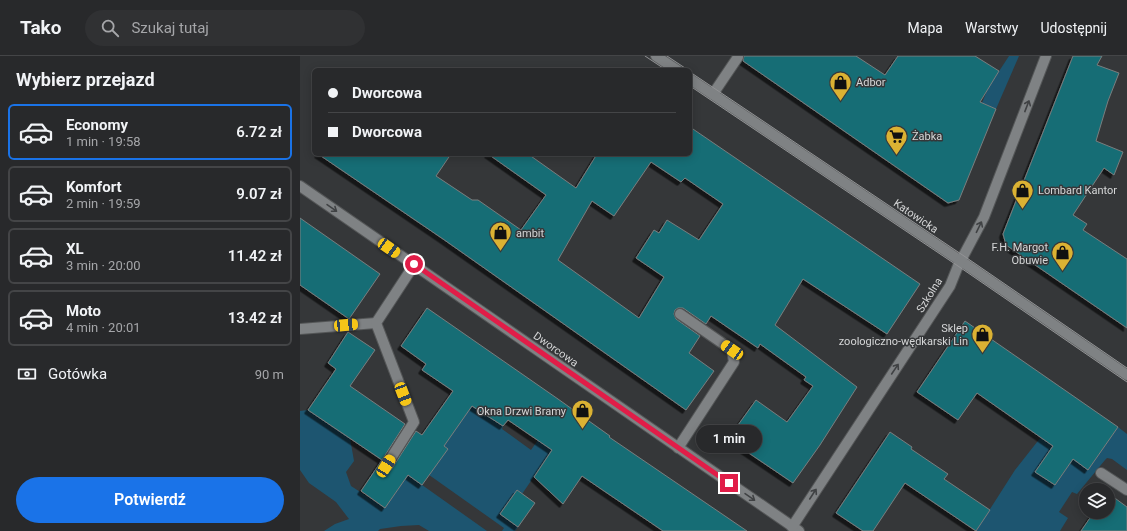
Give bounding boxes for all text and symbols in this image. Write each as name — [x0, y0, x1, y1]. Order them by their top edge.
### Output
search box — [85, 10, 365, 46]
text: Tako — [20, 16, 61, 39]
icon: search — [99, 17, 121, 39]
text: Szukaj tutaj — [131, 19, 209, 37]
text: Mapa — [908, 20, 943, 36]
text: Warstwy — [965, 20, 1018, 36]
text: Udostępnij — [1040, 20, 1107, 36]
text: Wybierz przejazd — [16, 69, 155, 90]
shop icon: Adbor — [828, 69, 854, 102]
place label: Adbor — [856, 76, 886, 89]
text: Dworcowa — [352, 84, 422, 102]
one-way arrow — [1024, 100, 1032, 112]
icon: car — [18, 114, 54, 150]
text: Economy — [66, 116, 128, 134]
text: 6.72 zł — [236, 123, 282, 141]
text: Dworcowa — [352, 123, 422, 141]
supermarket icon: Żabka — [883, 123, 909, 156]
place label: Żabka — [912, 130, 942, 143]
text: 1 min · 19:58 — [66, 134, 141, 149]
icon: car — [18, 176, 54, 212]
shop icon: Lombard Kantor — [1009, 177, 1035, 210]
text: Komfort — [66, 178, 122, 196]
place label: Lombard Kantor — [1038, 184, 1117, 197]
text: 9.07 zł — [236, 185, 282, 203]
text: 2 min · 19:59 — [66, 196, 141, 211]
street label: Katowicka — [891, 197, 940, 236]
one-way arrow — [326, 204, 337, 212]
shop icon: ambit — [488, 220, 514, 253]
one-way arrow — [976, 221, 983, 233]
place label: ambit — [516, 227, 544, 240]
car — [376, 236, 402, 260]
icon: car — [18, 238, 54, 274]
text: XL — [66, 240, 84, 258]
shop icon: F.H. Margot Obuwie — [1050, 240, 1076, 273]
place label: F.H. Margot Obuwie — [992, 241, 1048, 267]
text: 11.42 zł — [228, 247, 282, 265]
route start — [405, 255, 423, 273]
text: 3 min · 20:00 — [66, 258, 141, 273]
street label: Szkolna — [914, 275, 945, 315]
icon: car — [18, 300, 54, 336]
text: Moto — [66, 302, 101, 320]
text: 13.42 zł — [228, 309, 282, 327]
car — [334, 318, 358, 332]
text: 4 min · 20:01 — [66, 320, 141, 335]
shop icon: Sklep zoologiczno-wędkarski Lin — [970, 321, 996, 354]
place label: Sklep zoologiczno-wędkarski Lin — [839, 322, 968, 348]
street label: Dworcowa — [531, 329, 581, 370]
car — [719, 338, 745, 362]
icon: cash — [16, 363, 38, 385]
one-way arrow — [891, 364, 899, 375]
text: Gotówka — [48, 365, 107, 383]
text: 90 m — [255, 367, 284, 382]
car — [393, 381, 413, 407]
shop icon: Okna Drzwi Bramy — [569, 398, 595, 431]
place label: Okna Drzwi Bramy — [477, 405, 567, 418]
callout: 1 min — [696, 425, 762, 453]
text: 1 min — [713, 431, 745, 446]
car — [375, 453, 397, 479]
route end — [720, 474, 738, 492]
button: Potwierdź — [16, 477, 284, 523]
map controls — [1079, 483, 1115, 519]
button: layers — [1079, 483, 1115, 519]
one-way arrow — [809, 489, 817, 500]
one-way arrow — [744, 493, 755, 501]

